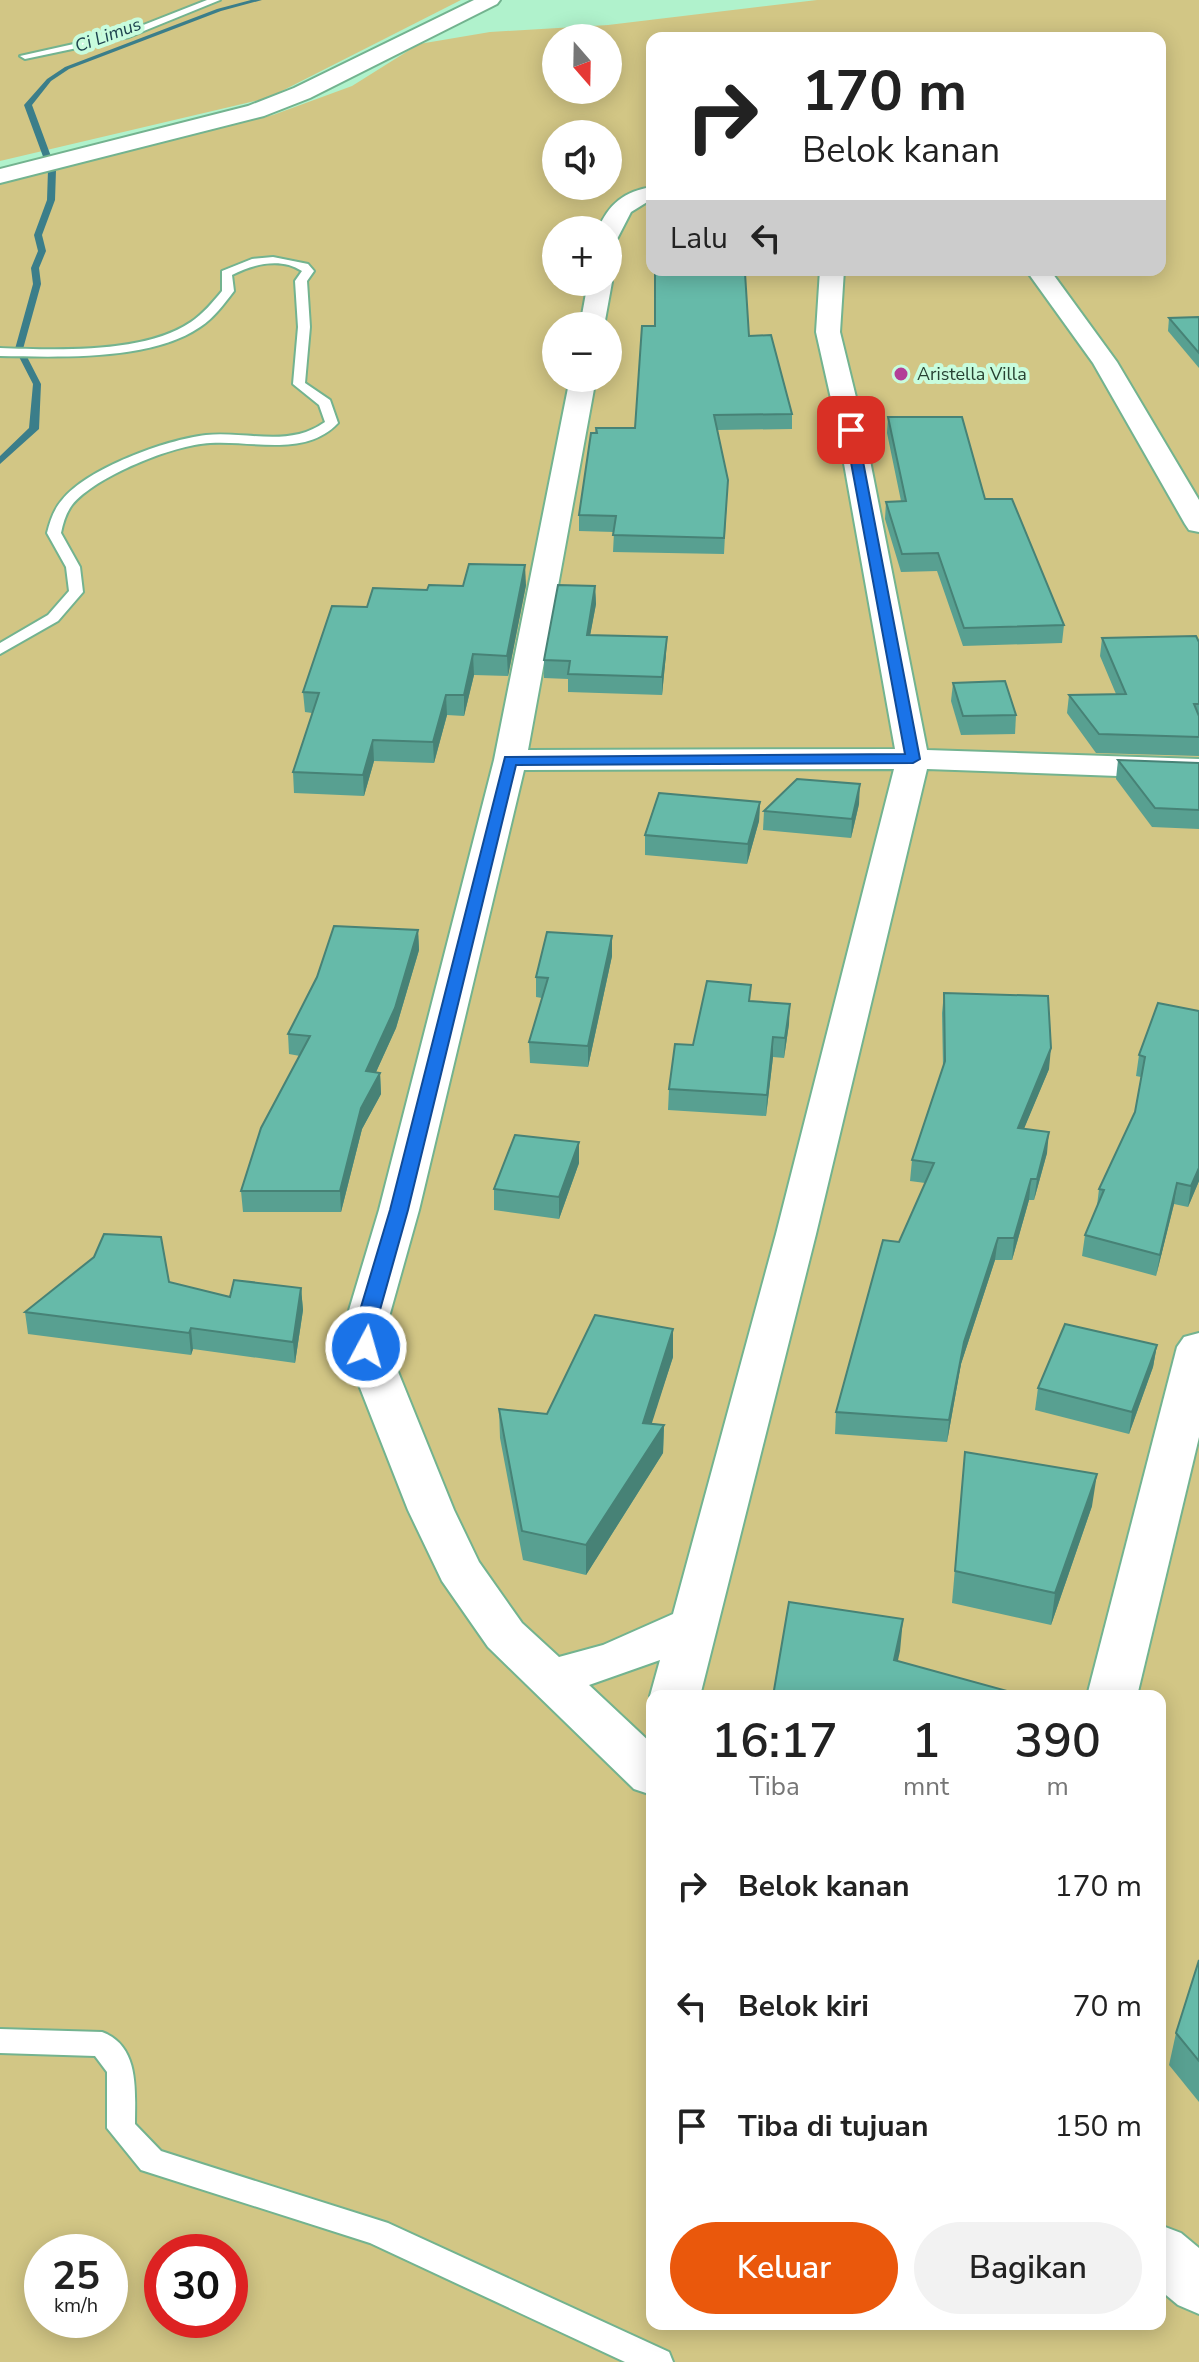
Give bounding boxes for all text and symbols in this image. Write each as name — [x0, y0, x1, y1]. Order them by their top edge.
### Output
water label: Ci Limus — [71, 12, 145, 58]
north arrow — [542, 24, 622, 104]
map controls — [542, 24, 622, 392]
text: 170 m — [802, 53, 967, 130]
icon: right — [670, 64, 774, 168]
button: sound — [542, 120, 622, 200]
text: Belok kanan — [802, 126, 1000, 175]
button: + — [542, 216, 622, 296]
icon: left — [744, 216, 788, 260]
text: Lalu — [670, 218, 728, 259]
button: − — [542, 312, 622, 392]
place label: Aristella Villa — [917, 362, 1027, 386]
marker: Aristella Villa — [892, 365, 910, 383]
pin — [817, 396, 885, 464]
icon: arrive — [829, 408, 873, 452]
position arrow — [324, 1305, 408, 1389]
text: 16:17 — [711, 1708, 838, 1774]
text: 1 — [912, 1708, 940, 1774]
text: 390 — [1014, 1708, 1101, 1774]
text: Tiba — [749, 1769, 800, 1804]
text: mnt — [903, 1769, 949, 1804]
text: m — [1046, 1769, 1069, 1804]
icon: right — [670, 1864, 714, 1908]
text: Belok kanan — [738, 1866, 910, 1907]
text: 170 m — [1055, 1866, 1142, 1907]
icon: left — [670, 1984, 714, 2028]
text: Belok kiri — [738, 1986, 869, 2027]
text: 70 m — [1073, 1986, 1142, 2027]
icon: arrive — [670, 2104, 714, 2148]
text: Tiba di tujuan — [738, 2106, 929, 2147]
text: 150 m — [1055, 2106, 1142, 2147]
button: Keluar — [670, 2222, 898, 2314]
button: Bagikan — [914, 2222, 1142, 2314]
speed limit sign: 30 — [144, 2234, 248, 2338]
text: 25 — [52, 2249, 100, 2303]
text: km/h — [54, 2292, 98, 2319]

